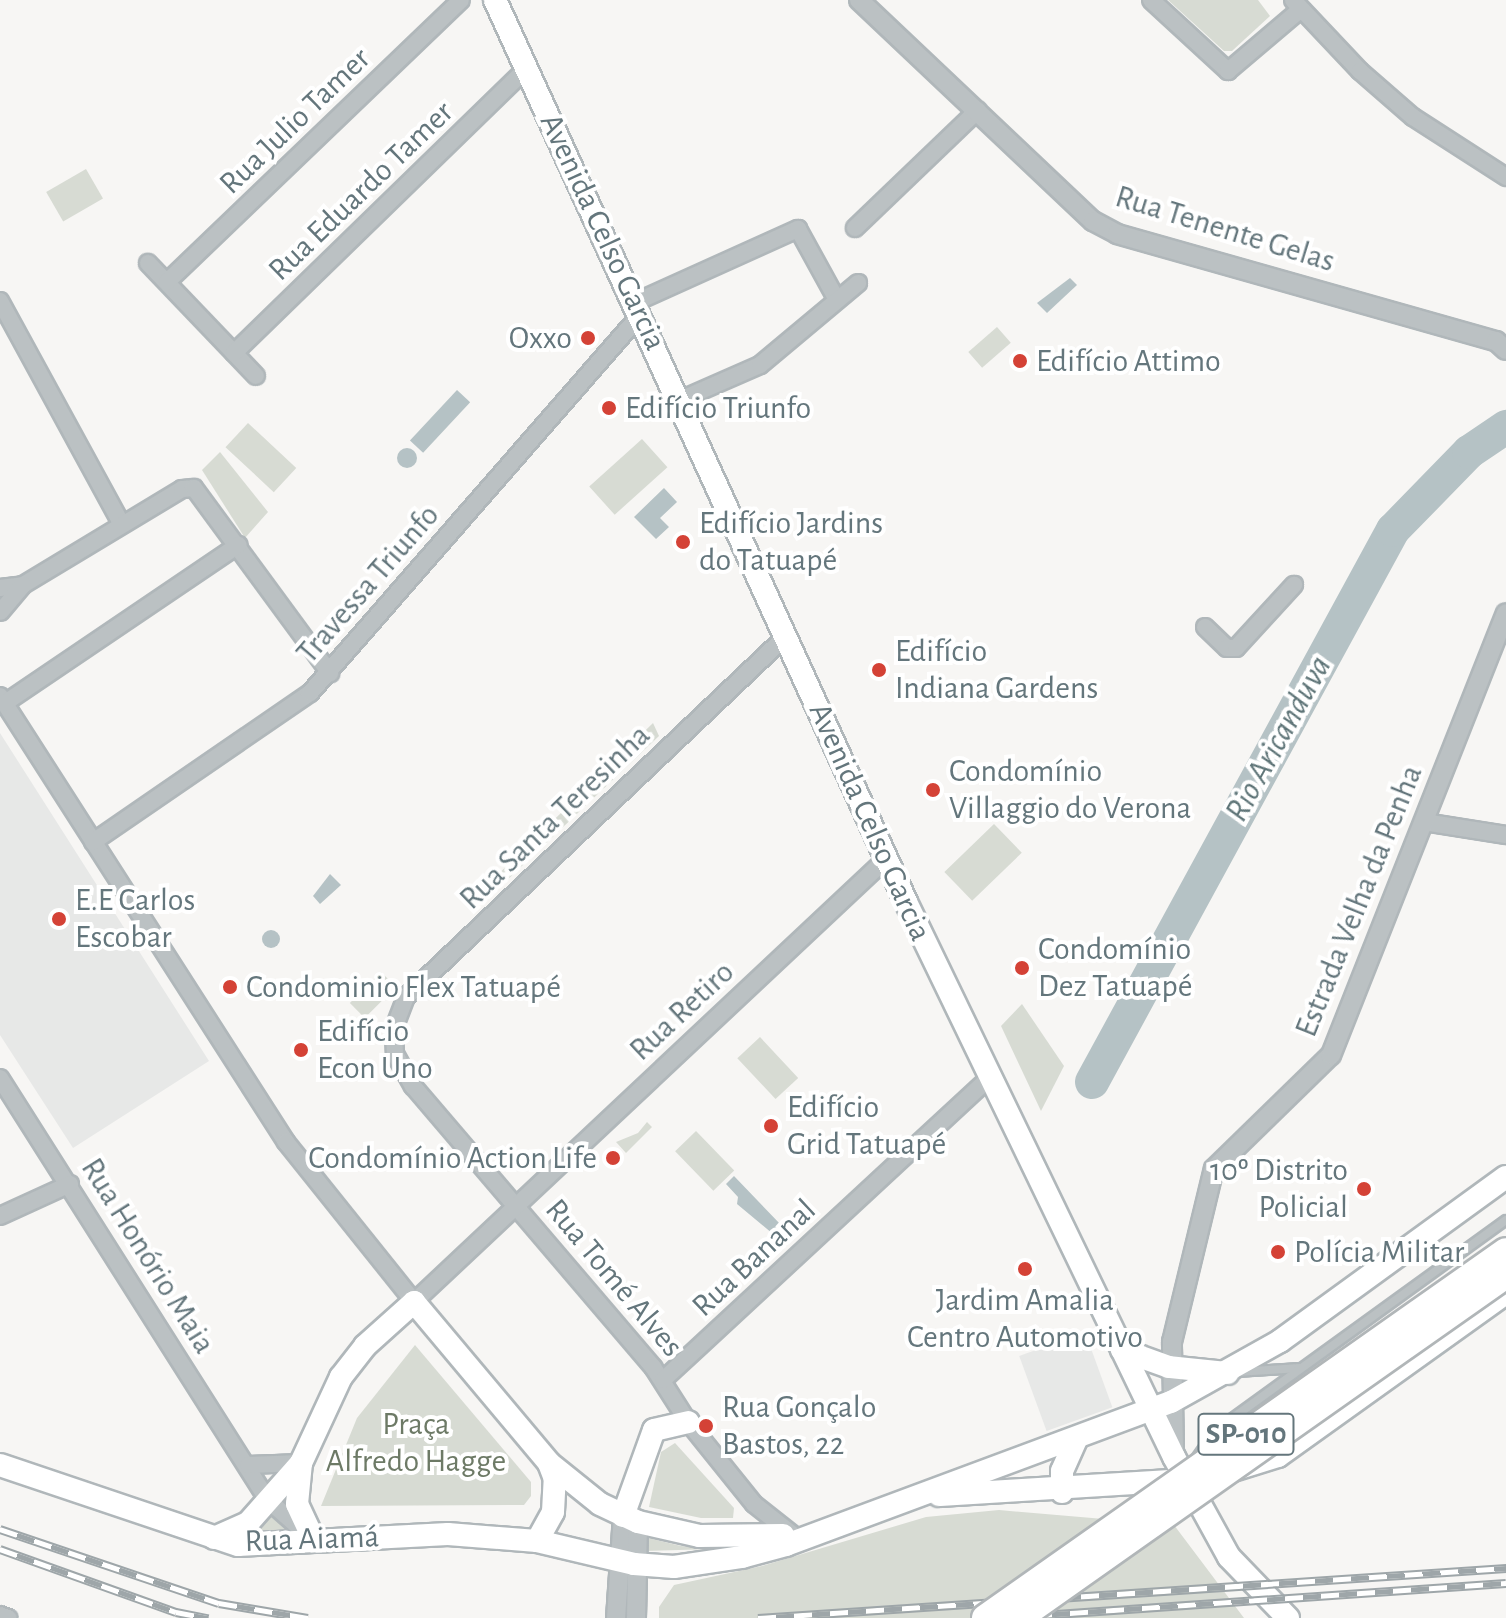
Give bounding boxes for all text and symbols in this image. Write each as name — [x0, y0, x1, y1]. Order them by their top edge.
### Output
street label: Rua Julio Tamer — [212, 40, 378, 202]
street label: Rua Eduardo Tamer — [261, 93, 461, 289]
street label: Avenida Celso Garcia — [531, 108, 675, 356]
street label: Rua Tenente Gelas — [1111, 177, 1339, 281]
place label: Oxxo — [509, 319, 572, 357]
marker: Oxxo — [579, 329, 597, 347]
place label: Edifício Attimo — [1036, 342, 1221, 380]
marker: Edifício Attimo — [1011, 352, 1029, 370]
place label: Edifício Triunfo — [625, 389, 811, 427]
marker: Edifício Triunfo — [600, 399, 618, 417]
street label: Travessa Triunfo — [288, 497, 448, 671]
place label: Edifício Jardins do Tatuapé — [699, 505, 883, 580]
marker: Edifício Jardins do Tatuapé — [674, 533, 692, 551]
place label: Edifício Indiana Gardens — [895, 633, 1098, 708]
water label: Rio Aricanduva — [1217, 649, 1341, 829]
marker: Edifício Indiana Gardens — [870, 661, 888, 679]
street label: Avenida Celso Garcia — [800, 697, 940, 947]
street label: Rua Santa Teresinha — [452, 716, 658, 918]
place label: Condomínio Villaggio do Verona — [949, 753, 1191, 828]
street label: Estrada Velha da Penha — [1287, 760, 1431, 1042]
marker: Condomínio Villaggio do Verona — [924, 781, 942, 799]
place label: E.E Carlos Escobar — [75, 882, 195, 957]
marker: E.E Carlos Escobar — [50, 910, 68, 928]
place label: Condomínio Dez Tatuapé — [1038, 931, 1193, 1006]
street label: Rua Retiro — [622, 953, 742, 1069]
marker: Condomínio Dez Tatuapé — [1013, 959, 1031, 977]
place label: Condominio Flex Tatuapé — [246, 968, 561, 1006]
marker: Condominio Flex Tatuapé — [221, 978, 239, 996]
place label: Edifício Econ Uno — [317, 1013, 433, 1088]
marker: Edifício Econ Uno — [292, 1041, 310, 1059]
place label: Edifício Grid Tatuapé — [787, 1089, 946, 1164]
marker: Edifício Grid Tatuapé — [762, 1117, 780, 1135]
place label: Condomínio Action Life — [308, 1139, 597, 1177]
marker: Condomínio Action Life — [604, 1149, 622, 1167]
street label: Rua Honório Maia — [73, 1151, 223, 1361]
place label: 10º Distrito Policial — [1210, 1152, 1348, 1227]
marker: 10º Distrito Policial — [1355, 1180, 1373, 1198]
street label: Rua Tomé Alves — [537, 1191, 691, 1365]
street label: Rua Bananal — [684, 1191, 824, 1325]
place label: Polícia Militar — [1294, 1233, 1464, 1271]
marker: Polícia Militar — [1269, 1243, 1287, 1261]
marker: Jardim Amalia Centro Automotivo — [1016, 1260, 1034, 1278]
place label: Jardim Amalia Centro Automotivo — [907, 1282, 1143, 1357]
place label: Rua Gonçalo Bastos, 22 — [722, 1389, 876, 1464]
park label: Praça Alfredo Hagge — [326, 1406, 506, 1481]
road number: SP-010 — [1196, 1408, 1296, 1460]
marker: Rua Gonçalo Bastos, 22 — [697, 1417, 715, 1435]
street label: Rua Aiamá — [244, 1517, 380, 1561]

